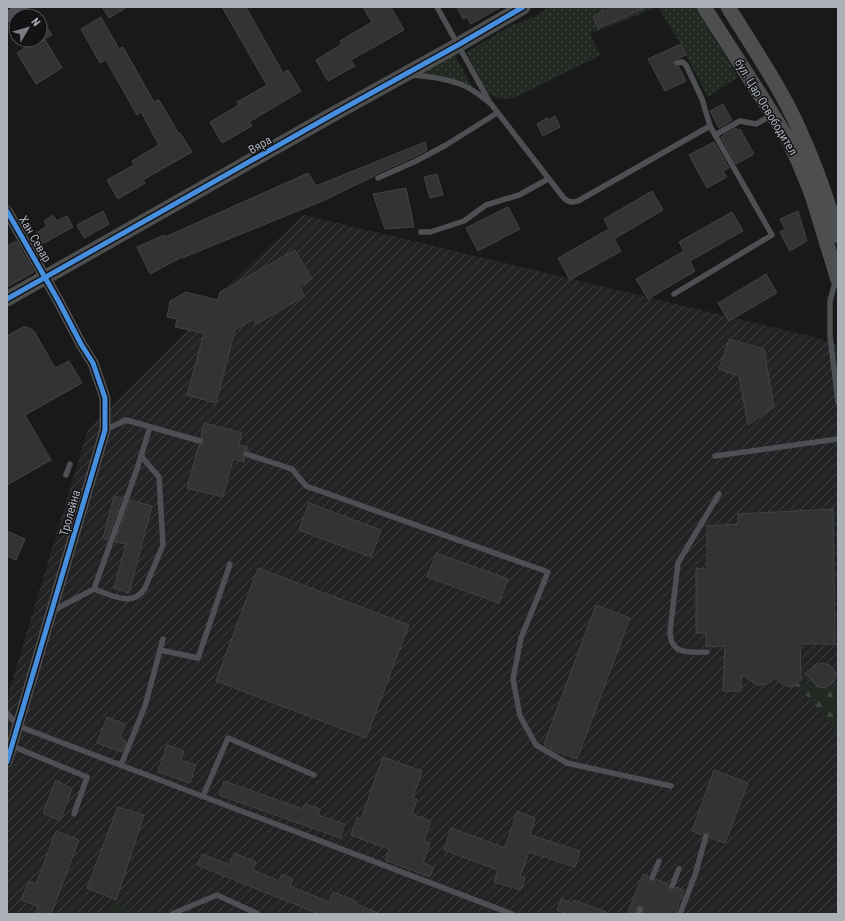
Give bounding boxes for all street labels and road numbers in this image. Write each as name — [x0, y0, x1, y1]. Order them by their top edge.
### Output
street label: бул. Цар Освободител — [732, 56, 800, 158]
street label: Вяра — [246, 133, 274, 157]
street label: Хан Севар — [16, 213, 54, 265]
street label: Тролейна — [57, 488, 83, 538]

